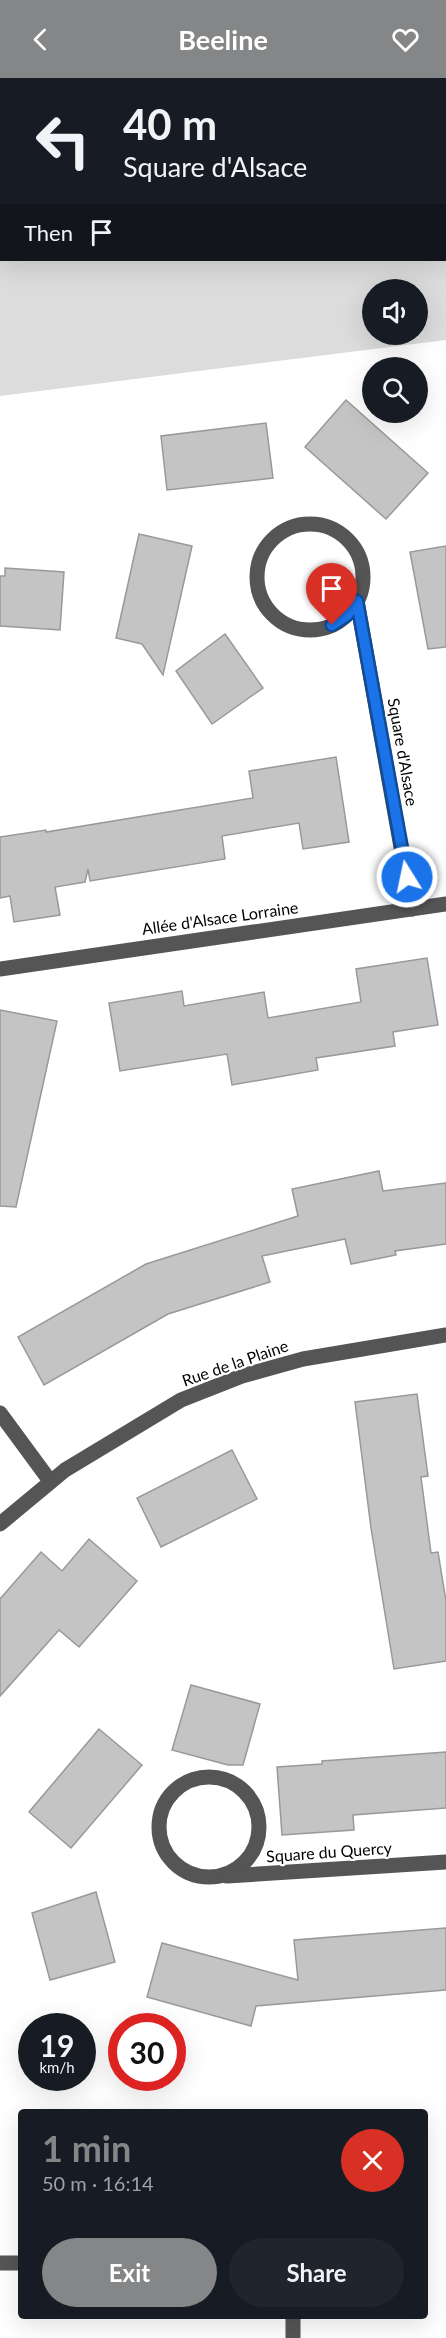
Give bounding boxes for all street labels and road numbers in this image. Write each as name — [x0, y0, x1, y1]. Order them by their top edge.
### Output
street label: Square d'Alsace — [385, 696, 422, 807]
street label: Allée d'Alsace Lorraine — [141, 897, 299, 938]
street label: Rue de la Plaine — [179, 1335, 290, 1390]
street label: Square du Quercy — [265, 1838, 393, 1865]

